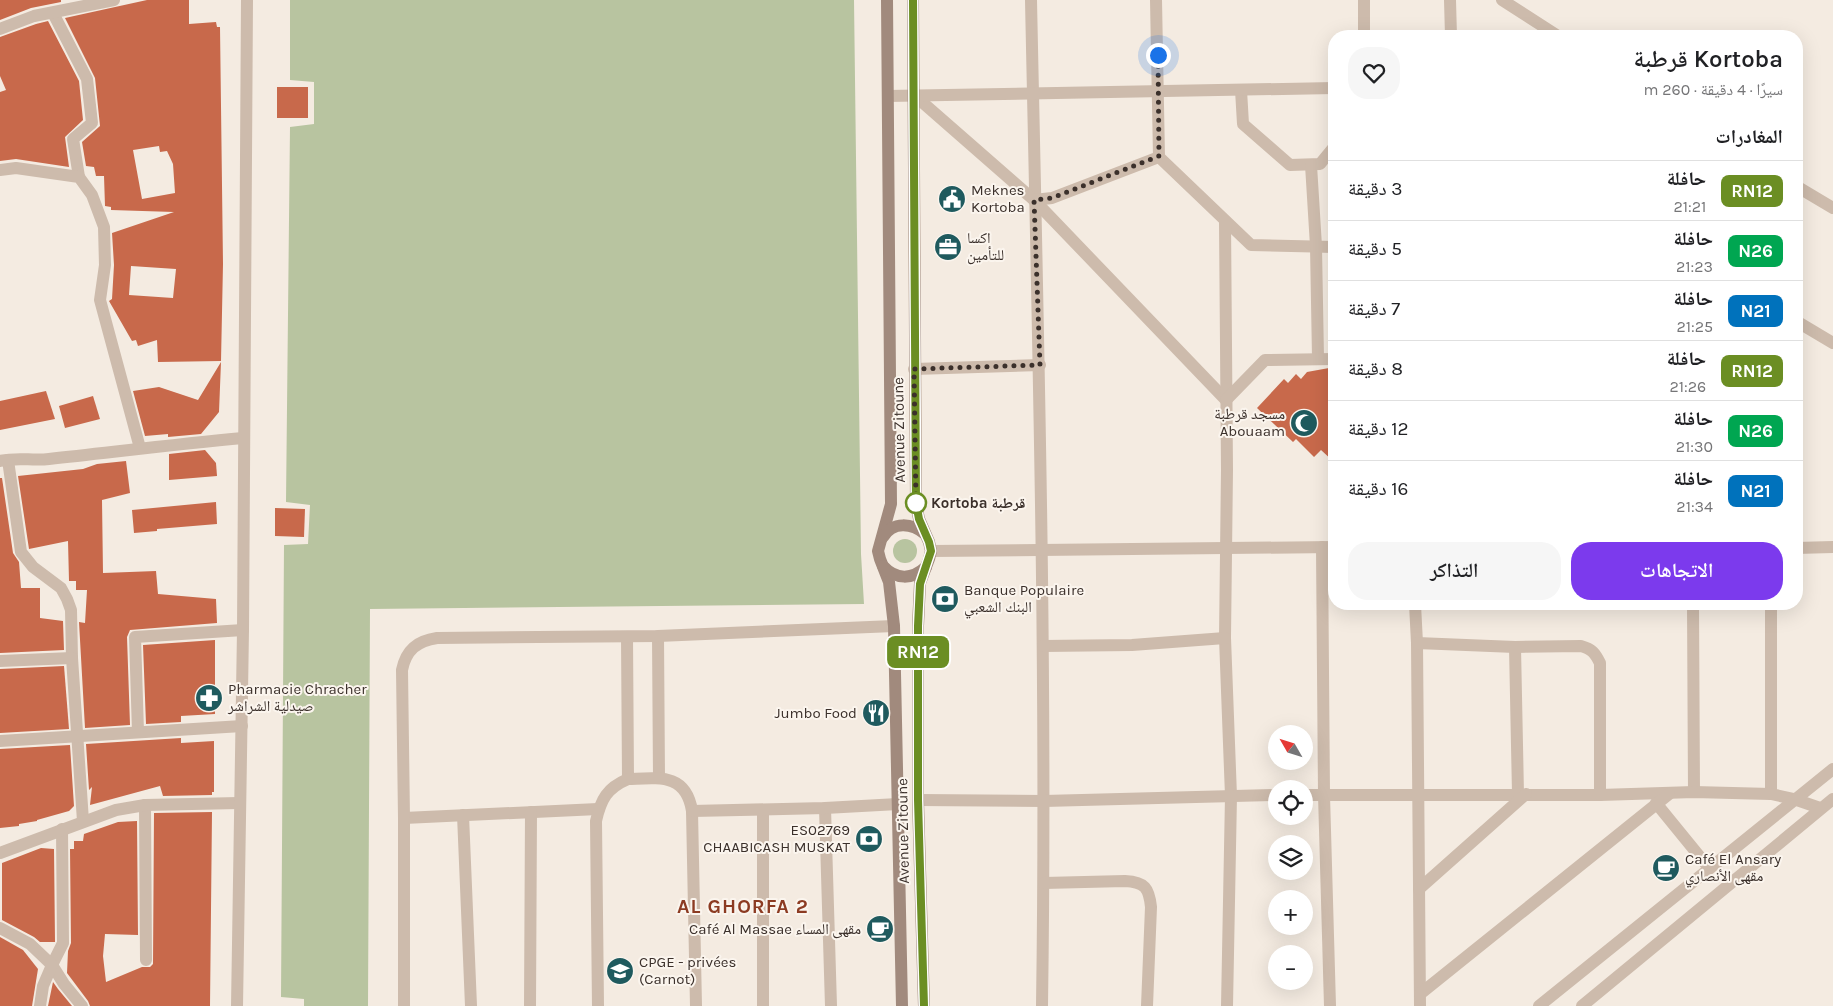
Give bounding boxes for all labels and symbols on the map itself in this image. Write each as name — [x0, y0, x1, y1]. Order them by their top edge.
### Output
your location — [1146, 43, 1171, 68]
place label: Meknes Kortoba — [971, 181, 1025, 216]
public building icon: Meknes Kortoba — [937, 184, 967, 214]
place label: اكسا للتأمين — [967, 229, 1004, 265]
office icon: اكسا للتأمين — [933, 232, 963, 262]
street label: Avenue Zitoune — [889, 377, 909, 483]
place label: مسجد قرطبة Abouaam — [1214, 405, 1285, 440]
mosque icon: مسجد قرطبة Abouaam — [1289, 408, 1319, 438]
marker: Kortoba قرطبة — [905, 492, 927, 514]
place label: Kortoba قرطبة — [931, 494, 1025, 512]
place label: Banque Populaire البنك الشعبي — [964, 581, 1084, 619]
bank icon: Banque Populaire البنك الشعبي — [930, 584, 960, 614]
line badge: RN12 — [883, 636, 953, 668]
place label: Pharmacie Chracher صيدلية الشراشر — [227, 680, 367, 715]
pharmacy icon: Pharmacie Chracher صيدلية الشراشر — [194, 683, 224, 713]
restaurant icon: Jumbo Food — [861, 698, 891, 728]
place label: Jumbo Food — [774, 704, 857, 722]
north arrow — [1268, 725, 1312, 770]
street label: Avenue Zitoune — [893, 778, 913, 884]
place label: ES02769 CHAABICASH MUSKAT — [703, 821, 850, 856]
bank icon: ES02769 CHAABICASH MUSKAT — [854, 824, 884, 854]
place label: Café El Ansary مقهى الأنصاري — [1685, 850, 1781, 888]
cafe icon: Café El Ansary مقهى الأنصاري — [1651, 853, 1681, 883]
district label: AL GHORFA 2 — [677, 895, 809, 918]
cafe icon: Café Al Massae مقهى المساء — [865, 914, 895, 944]
place label: Café Al Massae مقهى المساء — [689, 920, 861, 939]
place label: CPGE - privées (Carnot) — [639, 953, 736, 988]
school or university icon: CPGE - privées (Carnot) — [605, 956, 635, 986]

